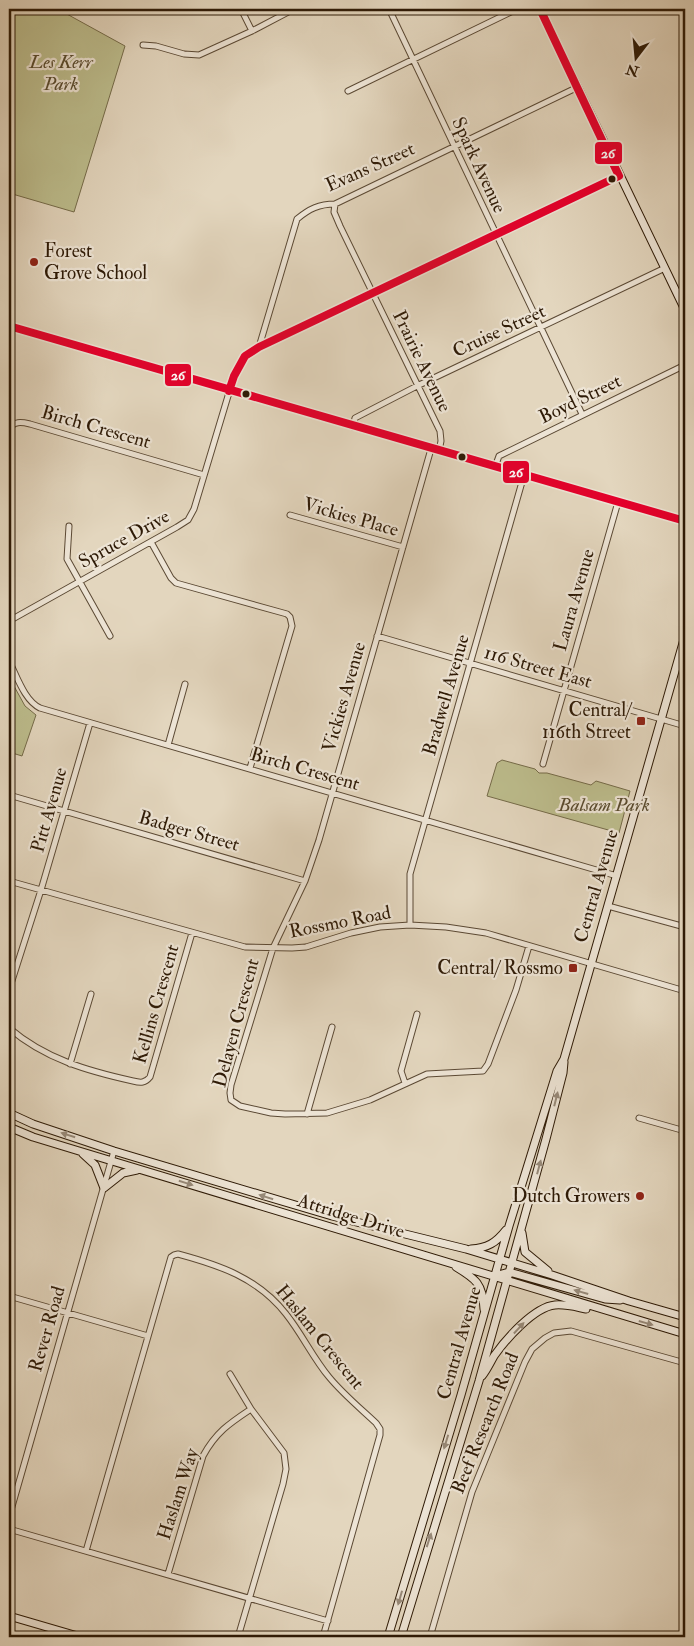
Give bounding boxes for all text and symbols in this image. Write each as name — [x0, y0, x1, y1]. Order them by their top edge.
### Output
north arrow — [612, 32, 662, 82]
park label: Les Kerr Park — [28, 50, 94, 96]
text: N — [624, 60, 642, 80]
street label: Spark Avenue — [445, 113, 512, 217]
street label: Evans Street — [322, 137, 418, 197]
line badge: 26 — [594, 141, 623, 165]
text: 26 — [601, 145, 616, 162]
unlabelled marker — [607, 174, 617, 184]
place label: Forest Grove School — [44, 239, 147, 285]
marker: Forest Grove School — [28, 256, 40, 268]
street label: Cruise Street — [449, 299, 549, 363]
street label: Prairie Avenue — [387, 306, 457, 416]
line badge: 26 — [164, 363, 192, 387]
text: 26 — [171, 367, 186, 384]
street label: Boyd Street — [535, 369, 625, 429]
unlabelled marker — [241, 389, 251, 399]
street label: Birch Crescent — [39, 400, 153, 454]
unlabelled marker — [457, 452, 467, 462]
line badge: 26 — [502, 460, 530, 484]
text: 26 — [509, 464, 524, 481]
street label: Vickies Place — [301, 492, 401, 542]
street label: Spruce Drive — [74, 504, 174, 575]
street label: Laura Avenue — [548, 546, 600, 654]
street label: Bradwell Avenue — [417, 632, 475, 758]
street label: Vickies Avenue — [317, 639, 371, 755]
street label: 116 Street East — [481, 640, 595, 694]
place label: Central/ 116th Street — [542, 698, 633, 744]
marker: Central/ 116th Street — [635, 715, 647, 727]
street label: Birch Crescent — [248, 742, 362, 796]
street label: Pitt Avenue — [25, 765, 73, 855]
park label: Balsam Park — [557, 793, 650, 817]
street label: Badger Street — [136, 805, 242, 857]
street label: Central Avenue — [568, 827, 624, 945]
street label: Rossmo Road — [287, 900, 394, 944]
street label: Kellins Crescent — [128, 942, 184, 1066]
street label: Delayen Crescent — [207, 956, 265, 1090]
place label: Central/ Rossmo — [437, 956, 563, 980]
marker: Central/ Rossmo — [567, 962, 579, 974]
one-way arrow — [553, 1092, 561, 1107]
one-way arrow — [60, 1131, 75, 1139]
one-way arrow — [535, 1160, 543, 1175]
one-way arrow — [178, 1180, 193, 1188]
place label: Dutch Growers — [512, 1184, 630, 1208]
street label: Attridge Drive — [294, 1188, 407, 1244]
marker: Dutch Growers — [634, 1190, 646, 1202]
one-way arrow — [259, 1192, 274, 1200]
street label: Haslam Crescent — [270, 1280, 370, 1394]
street label: Rever Road — [23, 1283, 71, 1375]
street label: Central Avenue — [431, 1284, 487, 1402]
one-way arrow — [574, 1288, 589, 1296]
one-way arrow — [639, 1320, 654, 1328]
one-way arrow — [513, 1323, 525, 1335]
street label: Beef Research Road — [446, 1348, 525, 1497]
one-way arrow — [442, 1435, 450, 1450]
street label: Haslam Way — [152, 1445, 204, 1543]
one-way arrow — [426, 1532, 434, 1547]
one-way arrow — [395, 1590, 403, 1605]

